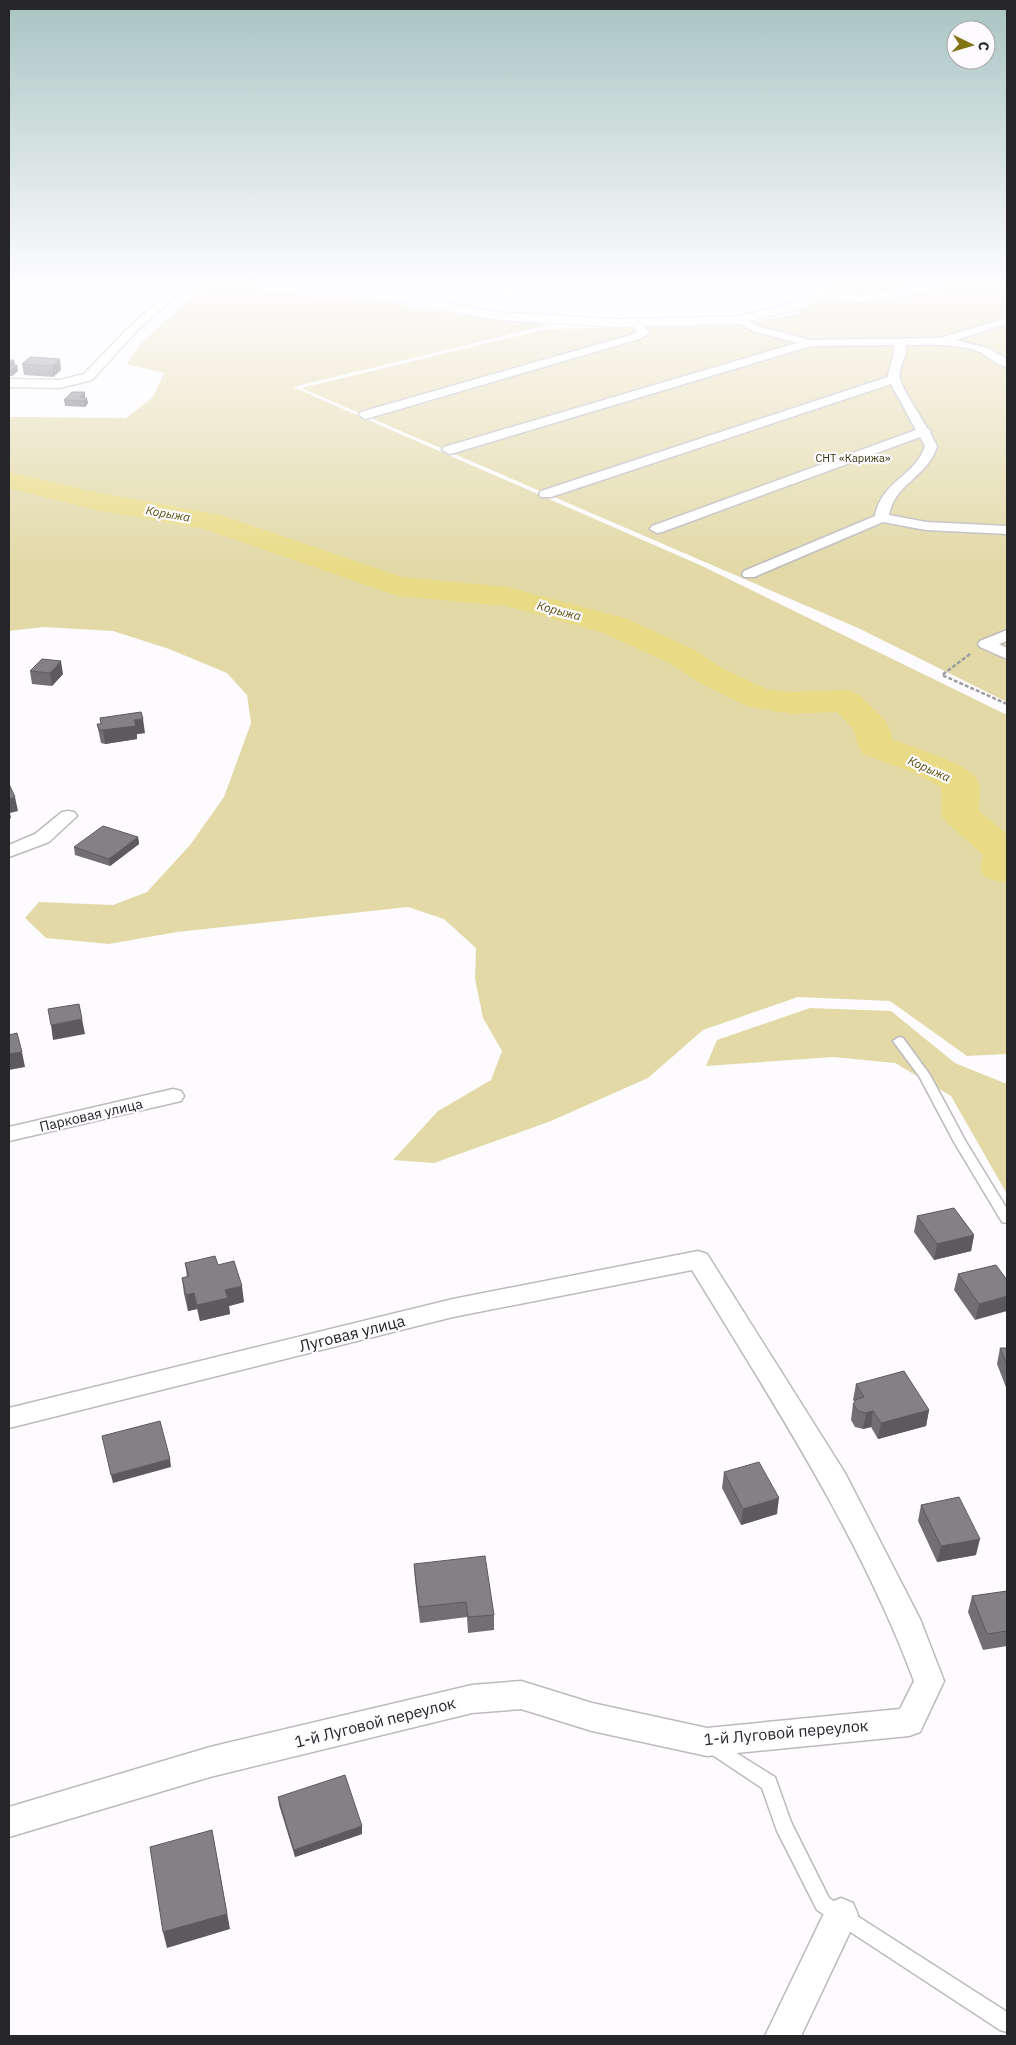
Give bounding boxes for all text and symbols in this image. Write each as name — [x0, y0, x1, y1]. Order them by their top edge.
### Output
north arrow — [946, 20, 996, 70]
text: С — [975, 41, 993, 51]
park label: СНТ «Карижа» — [816, 451, 891, 465]
water label: Корыжа — [145, 502, 191, 525]
water label: Корыжа — [536, 597, 583, 624]
water label: Корыжа — [906, 753, 953, 785]
street label: Парковая улица — [38, 1094, 145, 1136]
street label: Луговая улица — [297, 1310, 408, 1356]
street label: 1-й Луговой переулок — [292, 1692, 458, 1752]
street label: 1-й Луговой переулок — [703, 1715, 869, 1749]

